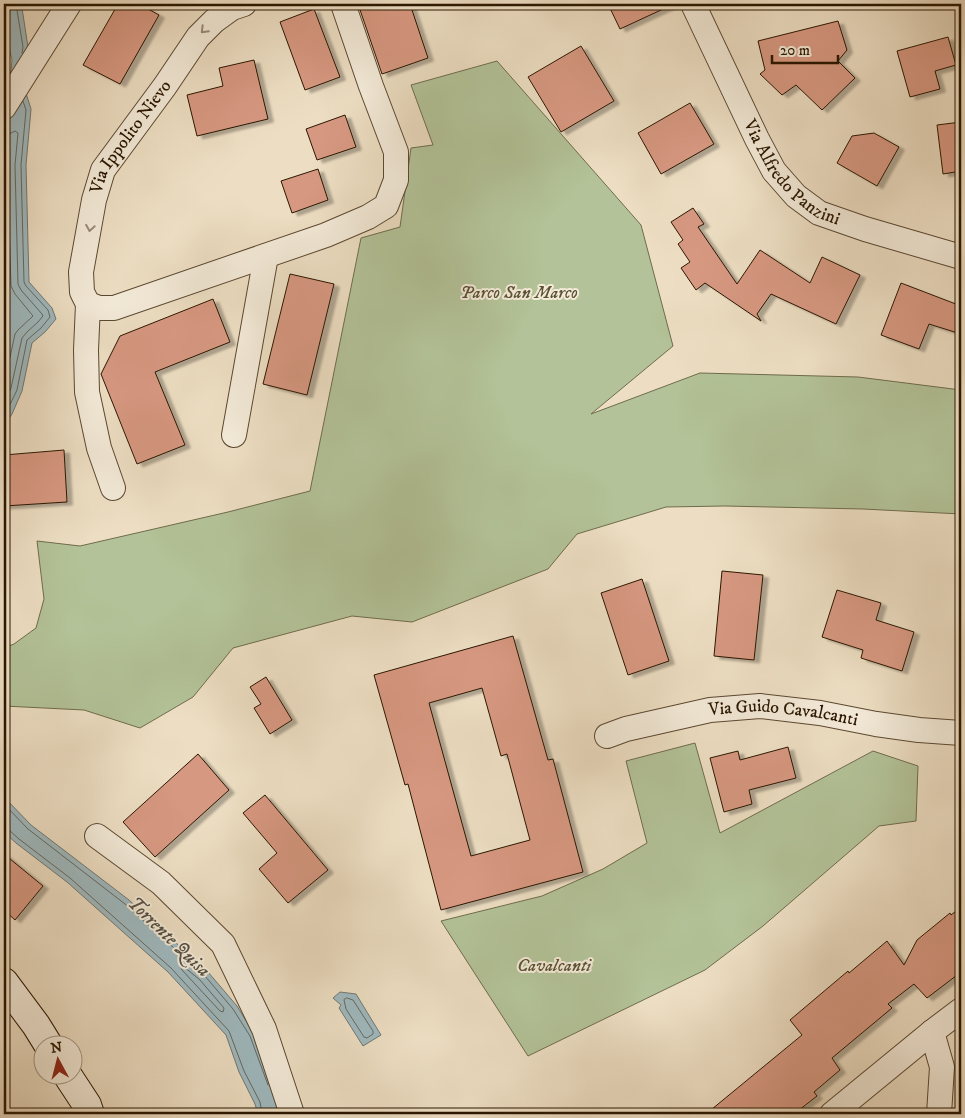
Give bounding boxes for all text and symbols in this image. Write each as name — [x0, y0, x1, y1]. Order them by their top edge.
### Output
one-way arrow — [201, 25, 210, 34]
scale bar — [772, 32, 839, 64]
text: 20 m — [780, 41, 810, 60]
street label: Via Ippolito Nievo — [85, 76, 177, 197]
street label: Via Alfredo Panzini — [738, 115, 843, 230]
one-way arrow — [85, 224, 95, 233]
park label: Parco San Marco — [460, 282, 578, 304]
street label: Via Guido Cavalcanti — [706, 695, 860, 731]
water label: Torrente Quisa — [123, 892, 215, 982]
park label: Cavalcanti — [517, 955, 592, 977]
north arrow — [32, 1036, 82, 1086]
text: N — [50, 1038, 64, 1058]

